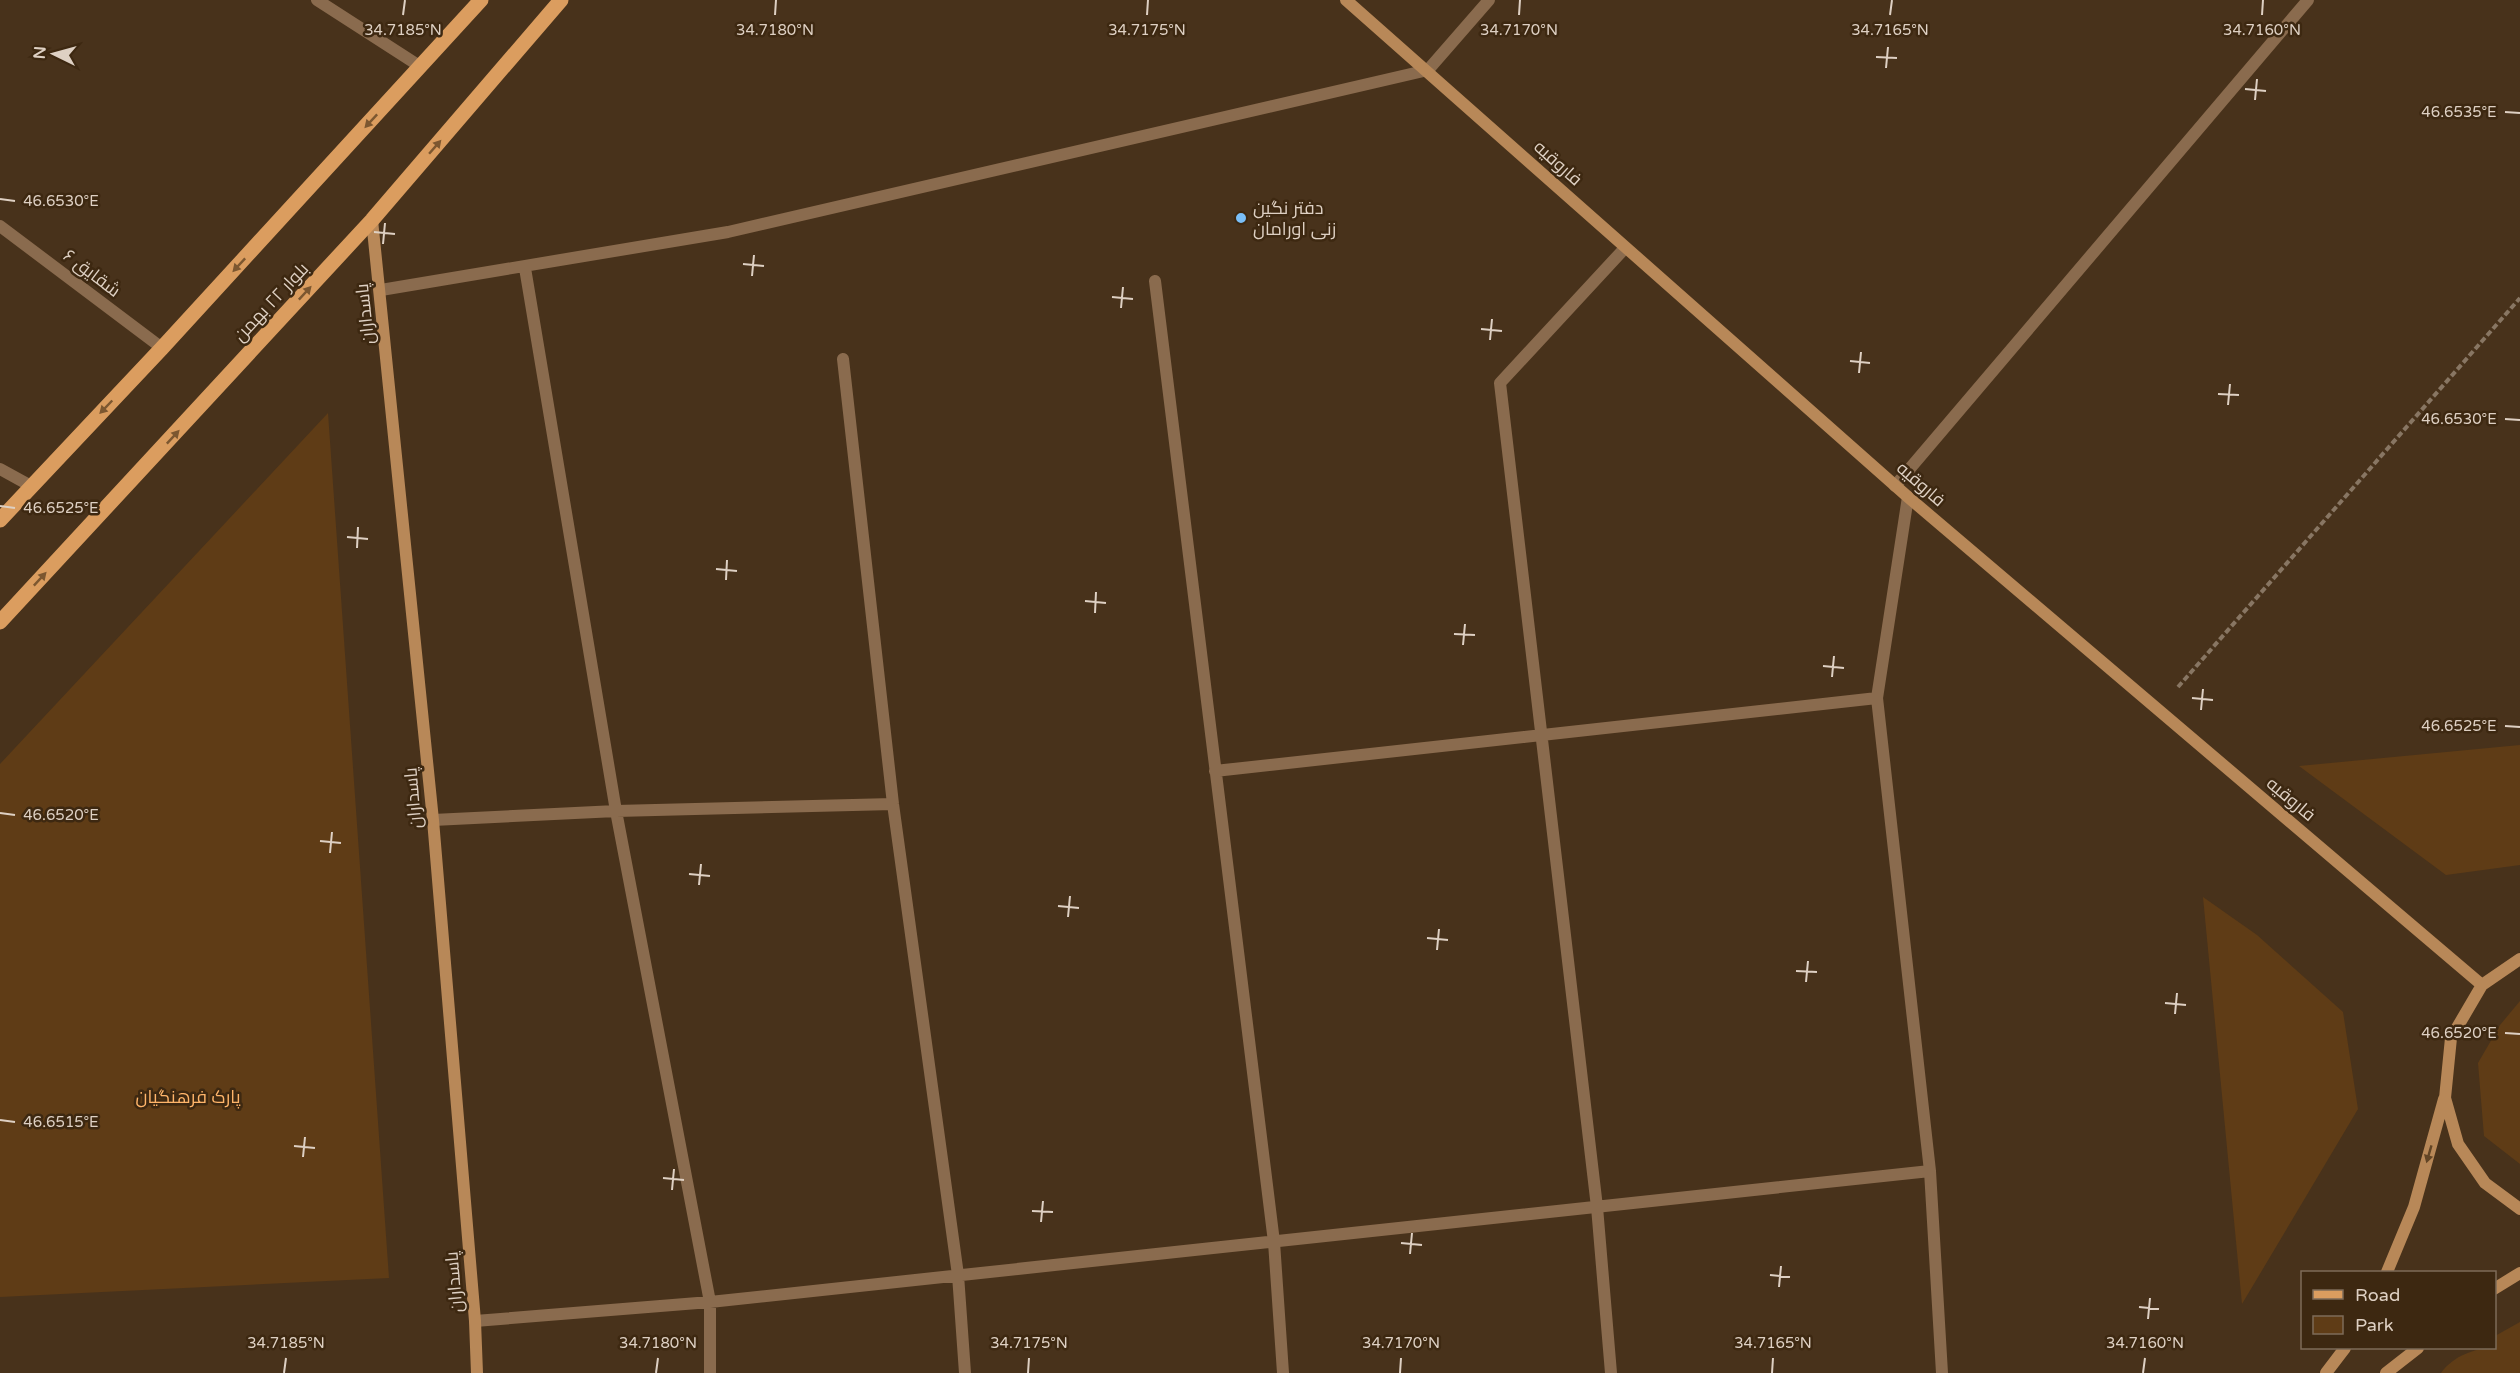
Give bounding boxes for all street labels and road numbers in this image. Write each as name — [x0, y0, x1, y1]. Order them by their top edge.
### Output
street label: فاروقیه — [1529, 136, 1587, 190]
street label: شقایق ۶ — [58, 244, 125, 302]
street label: بلوار ۲۲ بهمن — [229, 258, 313, 346]
street label: پاسداران — [351, 282, 380, 346]
street label: فاروقیه — [1892, 457, 1950, 511]
street label: پاسداران — [399, 766, 428, 829]
street label: فاروقیه — [2262, 772, 2320, 826]
street label: پاسداران — [440, 1250, 469, 1313]

